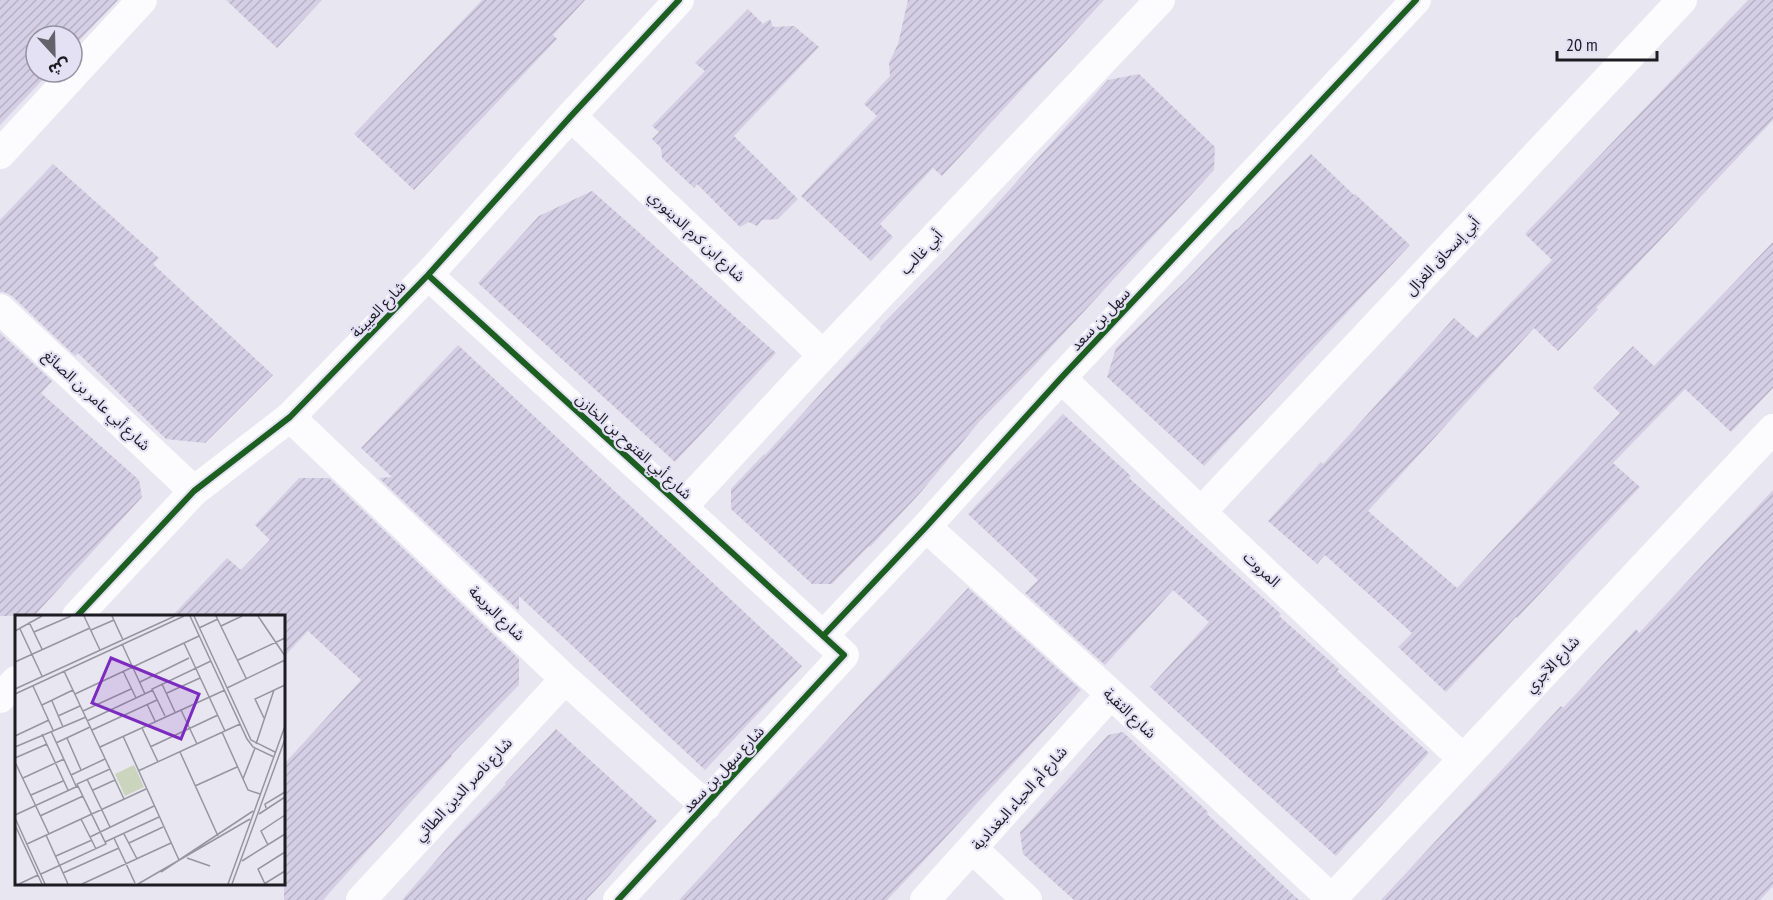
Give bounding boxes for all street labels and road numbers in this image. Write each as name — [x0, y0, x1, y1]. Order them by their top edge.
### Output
street label: شارع ابن كرم الدينوري — [643, 186, 749, 288]
street label: أبي إسحاق الغزال — [1401, 213, 1485, 301]
street label: أبي غالب — [896, 226, 948, 280]
street label: شارع العيينة — [346, 277, 412, 343]
street label: سهل بن سعد — [1066, 283, 1134, 354]
street label: شارع أبي عامر بن الصائغ — [38, 346, 155, 457]
street label: شارع أبي الفتوح بن الخازن — [570, 389, 696, 506]
street label: المروت — [1240, 547, 1284, 591]
street label: شارع البريمة — [463, 582, 529, 647]
street label: شارع الآجري — [1521, 631, 1585, 698]
street label: شارع الثقبة — [1098, 684, 1161, 745]
street label: شارع سهل بن سعد — [678, 722, 770, 818]
street label: شارع ناصر الدين الطائي — [410, 733, 518, 847]
street label: شارع أم الحياء البغدادية — [967, 742, 1073, 856]

